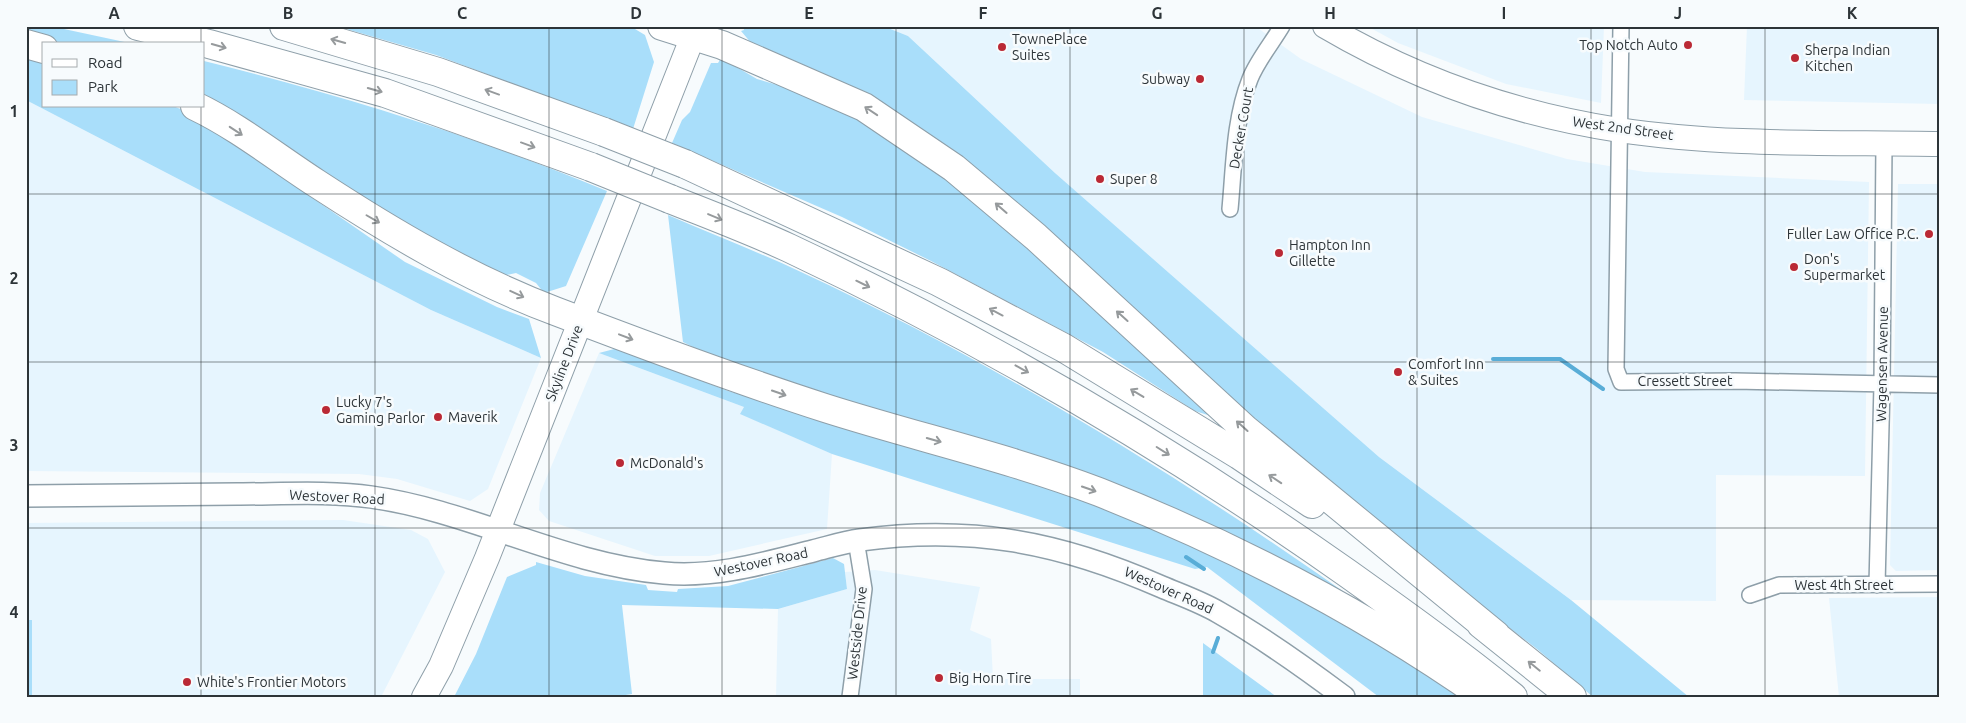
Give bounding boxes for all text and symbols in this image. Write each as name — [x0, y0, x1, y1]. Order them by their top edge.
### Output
text: A — [108, 4, 120, 22]
text: B — [283, 4, 293, 22]
text: C — [457, 4, 467, 22]
text: D — [630, 4, 642, 22]
text: E — [804, 4, 814, 22]
text: F — [979, 4, 988, 22]
text: G — [1151, 4, 1163, 22]
text: H — [1324, 4, 1336, 22]
text: I — [1502, 4, 1506, 22]
text: J — [1674, 4, 1682, 22]
text: K — [1847, 4, 1858, 22]
place label: TownePlace Suites — [1012, 31, 1087, 63]
one-way arrow — [330, 36, 346, 46]
place label: Top Notch Auto — [1579, 37, 1678, 53]
marker: Top Notch Auto — [1682, 39, 1694, 51]
marker: TownePlace Suites — [996, 41, 1008, 53]
legend — [42, 42, 205, 108]
one-way arrow — [211, 42, 227, 52]
place label: Sherpa Indian Kitchen — [1805, 42, 1890, 74]
marker: Sherpa Indian Kitchen — [1789, 52, 1801, 64]
text: Road — [88, 54, 123, 71]
place label: Subway — [1142, 71, 1190, 87]
marker: Subway — [1194, 73, 1206, 85]
text: Park — [88, 78, 118, 95]
street label: Decker Court — [1226, 85, 1256, 170]
one-way arrow — [367, 86, 383, 96]
one-way arrow — [485, 87, 500, 96]
text: 1 — [9, 102, 19, 120]
one-way arrow — [864, 106, 878, 117]
street label: West 2nd Street — [1572, 113, 1675, 143]
one-way arrow — [229, 127, 243, 137]
one-way arrow — [520, 141, 536, 150]
place label: Super 8 — [1110, 171, 1158, 187]
marker: Super 8 — [1094, 173, 1106, 185]
one-way arrow — [995, 202, 1008, 214]
one-way arrow — [707, 213, 722, 223]
one-way arrow — [366, 214, 381, 224]
place label: Fuller Law Office P.C. — [1787, 226, 1919, 242]
marker: Fuller Law Office P.C. — [1923, 228, 1935, 240]
place label: Hampton Inn Gillette — [1289, 237, 1371, 269]
marker: Hampton Inn Gillette — [1273, 247, 1285, 259]
place label: Don's Supermarket — [1804, 251, 1886, 283]
marker: Don's Supermarket — [1788, 261, 1800, 273]
text: 2 — [9, 269, 19, 287]
one-way arrow — [856, 279, 871, 289]
one-way arrow — [509, 290, 524, 299]
street label: Wagensen Avenue — [1873, 306, 1891, 422]
one-way arrow — [988, 307, 1003, 317]
one-way arrow — [1116, 311, 1129, 322]
street label: Skyline Drive — [542, 323, 586, 403]
one-way arrow — [618, 333, 634, 342]
place label: Comfort Inn & Suites — [1408, 356, 1484, 388]
one-way arrow — [1015, 364, 1029, 374]
marker: Comfort Inn & Suites — [1392, 366, 1404, 378]
street label: Cressett Street — [1638, 373, 1733, 389]
one-way arrow — [1130, 387, 1144, 397]
one-way arrow — [771, 388, 787, 398]
place label: Lucky 7's Gaming Parlor — [336, 394, 426, 426]
marker: Lucky 7's Gaming Parlor — [320, 404, 332, 416]
place label: Maverik — [448, 409, 498, 425]
marker: Maverik — [432, 411, 444, 423]
one-way arrow — [1236, 420, 1249, 432]
text: 3 — [9, 436, 19, 454]
one-way arrow — [926, 436, 942, 446]
one-way arrow — [1155, 446, 1169, 456]
place label: McDonald's — [630, 455, 703, 471]
marker: McDonald's — [614, 457, 626, 469]
one-way arrow — [1268, 474, 1282, 484]
one-way arrow — [1081, 485, 1097, 494]
street label: Westover Road — [289, 487, 385, 507]
street label: Westover Road — [713, 544, 809, 580]
street label: Westover Road — [1122, 563, 1216, 617]
street label: West 4th Street — [1795, 577, 1894, 593]
street label: Westside Drive — [844, 586, 870, 680]
text: 4 — [9, 603, 19, 621]
one-way arrow — [1528, 660, 1541, 671]
place label: Big Horn Tire — [949, 670, 1032, 686]
marker: Big Horn Tire — [933, 672, 945, 684]
place label: White's Frontier Motors — [197, 674, 346, 690]
marker: White's Frontier Motors — [181, 676, 193, 688]

